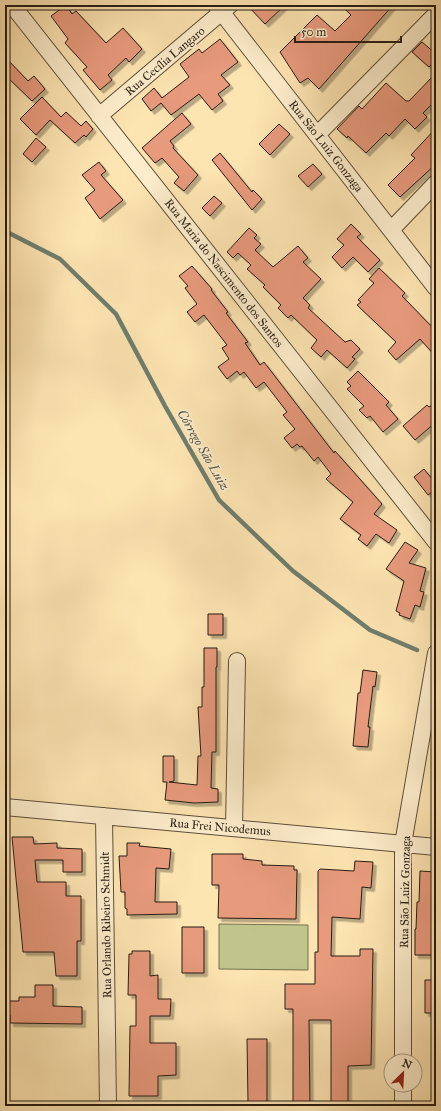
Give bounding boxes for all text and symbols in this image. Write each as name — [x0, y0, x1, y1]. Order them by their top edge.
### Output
scale bar — [295, 18, 401, 44]
street label: Rua Cecília Langaro — [122, 24, 208, 99]
text: 50 m — [301, 25, 326, 39]
street label: Rua São Luiz Gonzaga — [285, 97, 367, 196]
street label: Rua Maria do Nascimento dos Santos — [162, 196, 286, 350]
water label: Córrego São Luiz — [173, 407, 233, 494]
street label: Rua Frei Nicodemus — [169, 816, 271, 838]
street label: Rua São Luiz Gonzaga — [397, 835, 414, 948]
street label: Rua Orlando Ribeiro Schmidt — [98, 851, 114, 998]
north arrow — [383, 1053, 423, 1093]
text: N — [400, 1056, 414, 1072]

